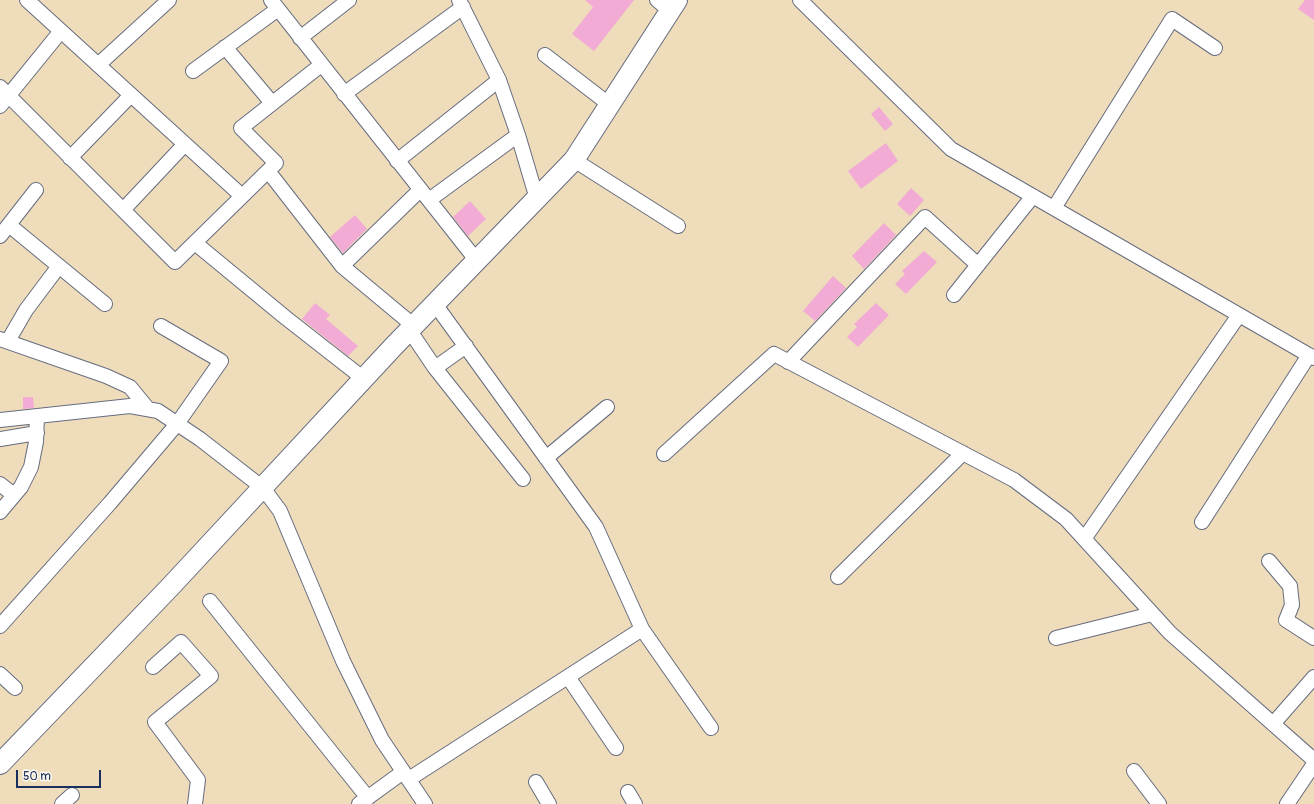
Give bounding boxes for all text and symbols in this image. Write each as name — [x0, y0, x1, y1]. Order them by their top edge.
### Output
scale bar — [18, 762, 103, 788]
text: 50 m — [23, 769, 51, 784]

